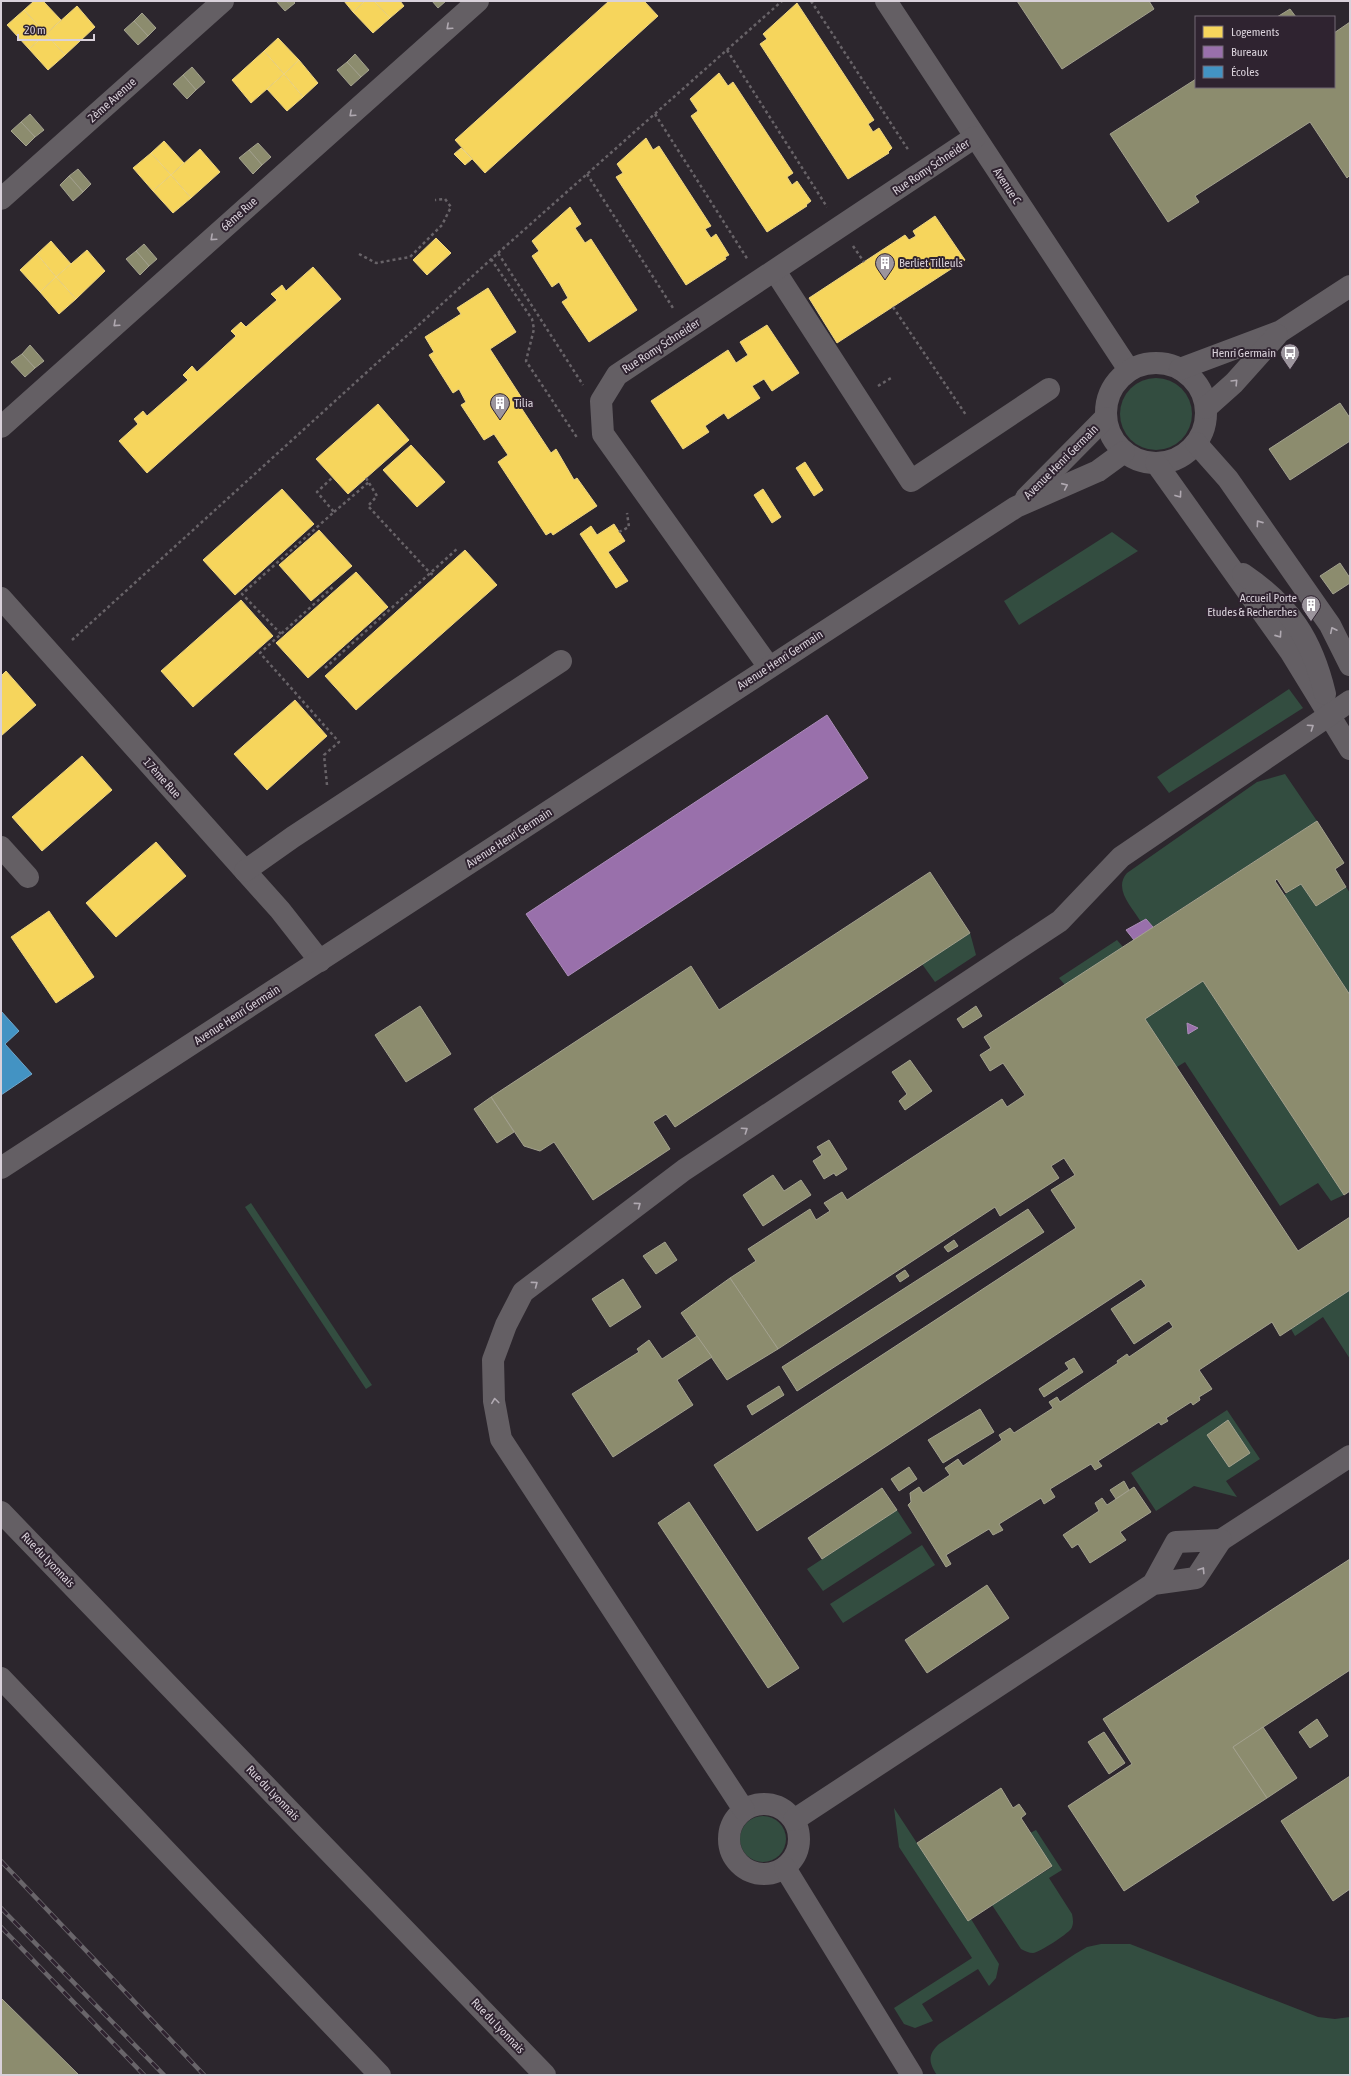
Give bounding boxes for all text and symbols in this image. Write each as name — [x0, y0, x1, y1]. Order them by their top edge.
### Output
scale bar — [18, 16, 94, 42]
legend — [1195, 16, 1335, 88]
one-way arrow — [446, 22, 453, 29]
text: 20 m — [24, 23, 46, 37]
text: Logements — [1231, 25, 1279, 39]
text: Bureaux — [1231, 45, 1268, 59]
text: Écoles — [1231, 65, 1259, 79]
street label: 2ème Avenue — [85, 75, 139, 125]
one-way arrow — [349, 109, 357, 116]
street label: Rue Romy Schneider — [890, 136, 973, 198]
street label: Avenue C — [990, 165, 1024, 207]
street label: 6ème Rue — [218, 194, 260, 234]
one-way arrow — [210, 233, 218, 240]
building icon: Berliet Tilleuls — [874, 252, 896, 280]
place label: Berliet Tilleuls — [899, 256, 963, 270]
street label: Rue Romy Schneider — [620, 315, 703, 376]
one-way arrow — [113, 320, 121, 327]
bus stop icon: Henri Germain — [1279, 342, 1301, 370]
place label: Henri Germain — [1212, 346, 1276, 360]
one-way arrow — [1230, 379, 1238, 387]
building icon: Tilia — [489, 392, 511, 420]
place label: Tilia — [514, 396, 533, 410]
street label: Avenue Henri Germain — [1021, 422, 1101, 502]
one-way arrow — [1060, 483, 1068, 491]
one-way arrow — [1174, 490, 1181, 497]
one-way arrow — [1257, 521, 1264, 528]
place label: Accueil Porte Etudes & Recherches — [1207, 591, 1297, 619]
building icon: Accueil Porte Etudes & Recherches — [1300, 594, 1322, 622]
street label: Avenue Henri Germain — [735, 627, 825, 693]
one-way arrow — [1330, 627, 1338, 634]
one-way arrow — [1274, 630, 1281, 637]
one-way arrow — [1307, 724, 1314, 732]
street label: 17ème Rue — [140, 755, 184, 801]
street label: Avenue Henri Germain — [464, 805, 554, 871]
street label: Avenue Henri Germain — [192, 982, 282, 1048]
one-way arrow — [741, 1127, 748, 1135]
one-way arrow — [634, 1203, 641, 1210]
one-way arrow — [530, 1281, 537, 1288]
one-way arrow — [490, 1398, 499, 1404]
street label: Rue du Lyonnais — [18, 1530, 78, 1590]
one-way arrow — [1197, 1567, 1204, 1574]
street label: Rue du Lyonnais — [243, 1763, 303, 1823]
street label: Rue du Lyonnais — [468, 1996, 528, 2056]

